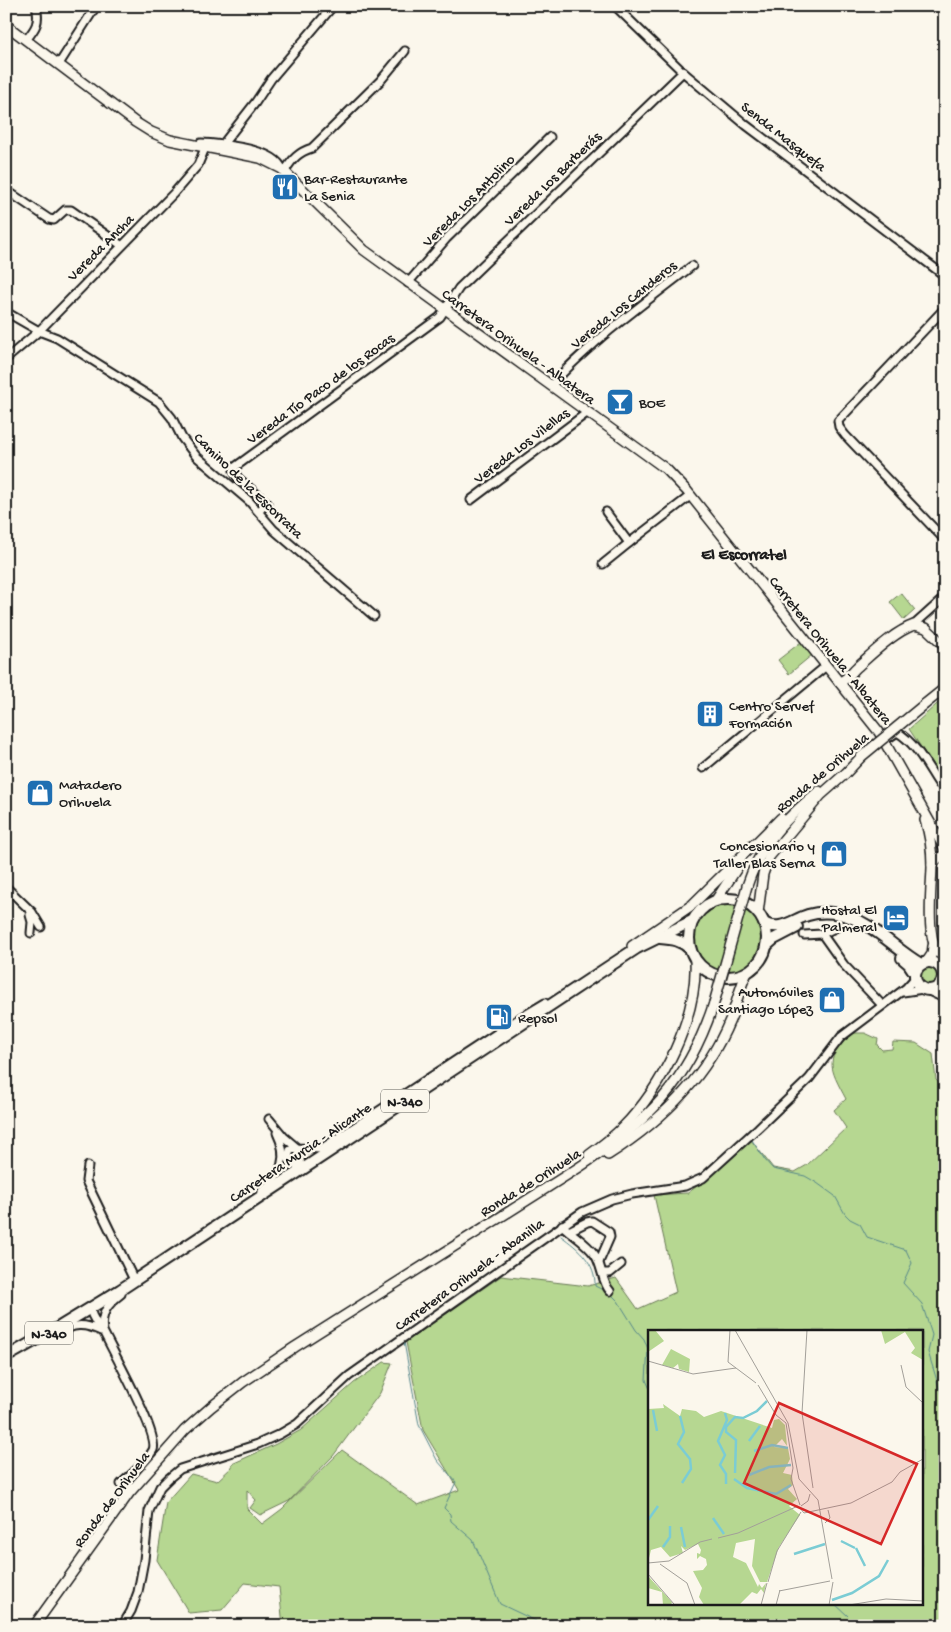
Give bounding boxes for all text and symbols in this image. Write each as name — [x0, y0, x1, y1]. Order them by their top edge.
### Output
street label: Senda Masquefa — [736, 99, 830, 177]
street label: Vereda Los Barberás — [500, 128, 606, 231]
street label: Vereda Los Antolino — [419, 151, 520, 252]
place label: Bar-Restaurante La Senia — [303, 171, 408, 206]
restaurant icon: Bar-Restaurante La Senia — [270, 172, 300, 202]
street label: Vereda Ancha — [63, 211, 139, 286]
street label: Vereda Los Canderos — [567, 257, 681, 354]
street label: Carretera Orihuela - Albatera — [437, 286, 599, 410]
street label: Vereda Tío Paco de los Rocas — [243, 330, 399, 450]
bar icon: BOE — [605, 387, 635, 417]
place label: BOE — [638, 395, 666, 413]
street label: Vereda Los Vilellas — [470, 404, 574, 489]
street label: Camino de la Escorrata — [189, 430, 307, 544]
district label: El Escorratel — [701, 547, 787, 566]
street label: Carretera Orihuela - Albatera — [764, 573, 895, 730]
place label: Centro Servef Formación — [728, 698, 815, 733]
building icon: Centro Servef Formación — [695, 699, 725, 729]
street label: Ronda de Orihuela — [773, 729, 874, 818]
place label: Matadero Orihuela — [59, 777, 122, 812]
shop icon: Matadero Orihuela — [25, 778, 55, 808]
place label: Concesionario y Taller Blas Serna — [713, 838, 816, 873]
shop icon: Concesionario y Taller Blas Serna — [819, 839, 849, 869]
place label: Hostal El Palmeral — [821, 902, 877, 937]
hotel icon: Hostal El Palmeral — [881, 903, 911, 933]
place label: Automóviles Santiago López — [718, 984, 813, 1019]
shop icon: Automóviles Santiago López — [817, 985, 847, 1015]
fuel station icon: Repsol — [484, 1002, 514, 1032]
place label: Repsol — [518, 1010, 558, 1028]
road number: N-340 — [381, 1090, 429, 1112]
street label: Carretera Murcia - Alicante — [227, 1099, 376, 1208]
street label: Ronda de Orihuela — [477, 1145, 585, 1222]
street label: Carretera Orihuela - Abanilla — [392, 1215, 549, 1336]
road number: N-340 — [25, 1322, 73, 1345]
inset map — [648, 1330, 924, 1604]
street label: Ronda de Orihuela — [71, 1448, 155, 1552]

